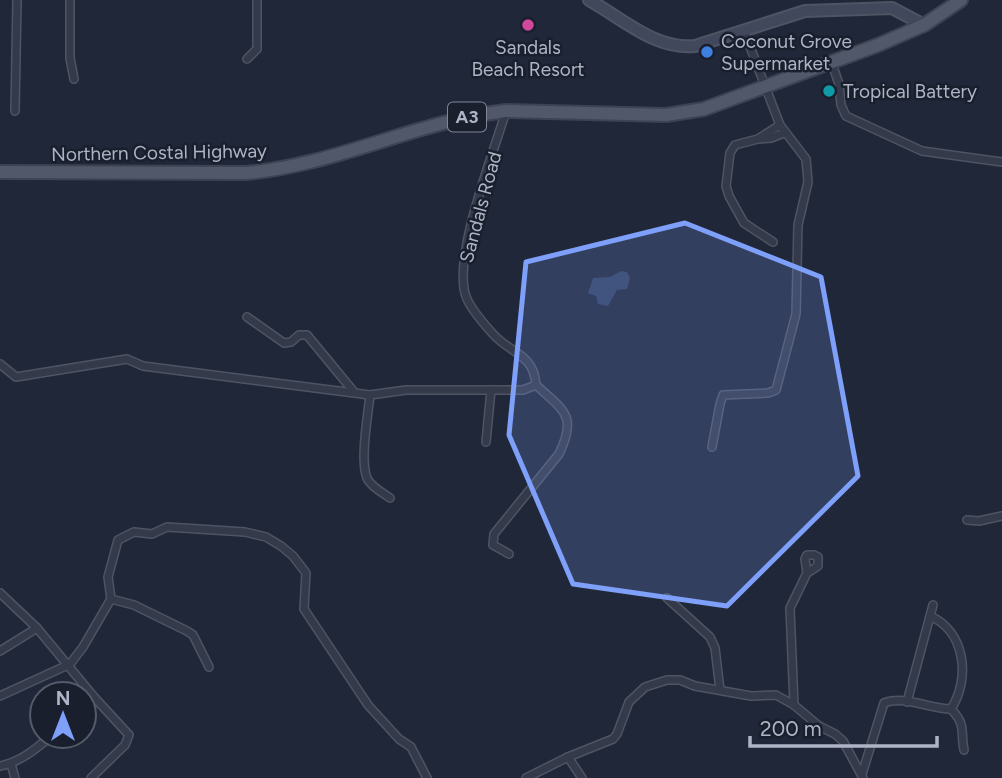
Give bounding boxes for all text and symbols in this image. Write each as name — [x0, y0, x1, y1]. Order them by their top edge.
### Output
marker: Sandals Beach Resort — [520, 17, 536, 33]
place label: Coconut Grove Supermarket — [721, 30, 852, 75]
place label: Sandals Beach Resort — [472, 36, 585, 81]
marker: Coconut Grove Supermarket — [699, 44, 715, 60]
place label: Tropical Battery — [843, 80, 977, 103]
marker: Tropical Battery — [821, 83, 837, 99]
road number: A3 — [448, 103, 486, 132]
street label: Northern Costal Highway — [51, 139, 267, 166]
street label: Sandals Road — [455, 149, 506, 265]
north arrow — [28, 680, 98, 750]
text: N — [56, 687, 70, 710]
scale bar — [750, 704, 937, 748]
text: 200 m — [760, 716, 822, 741]

